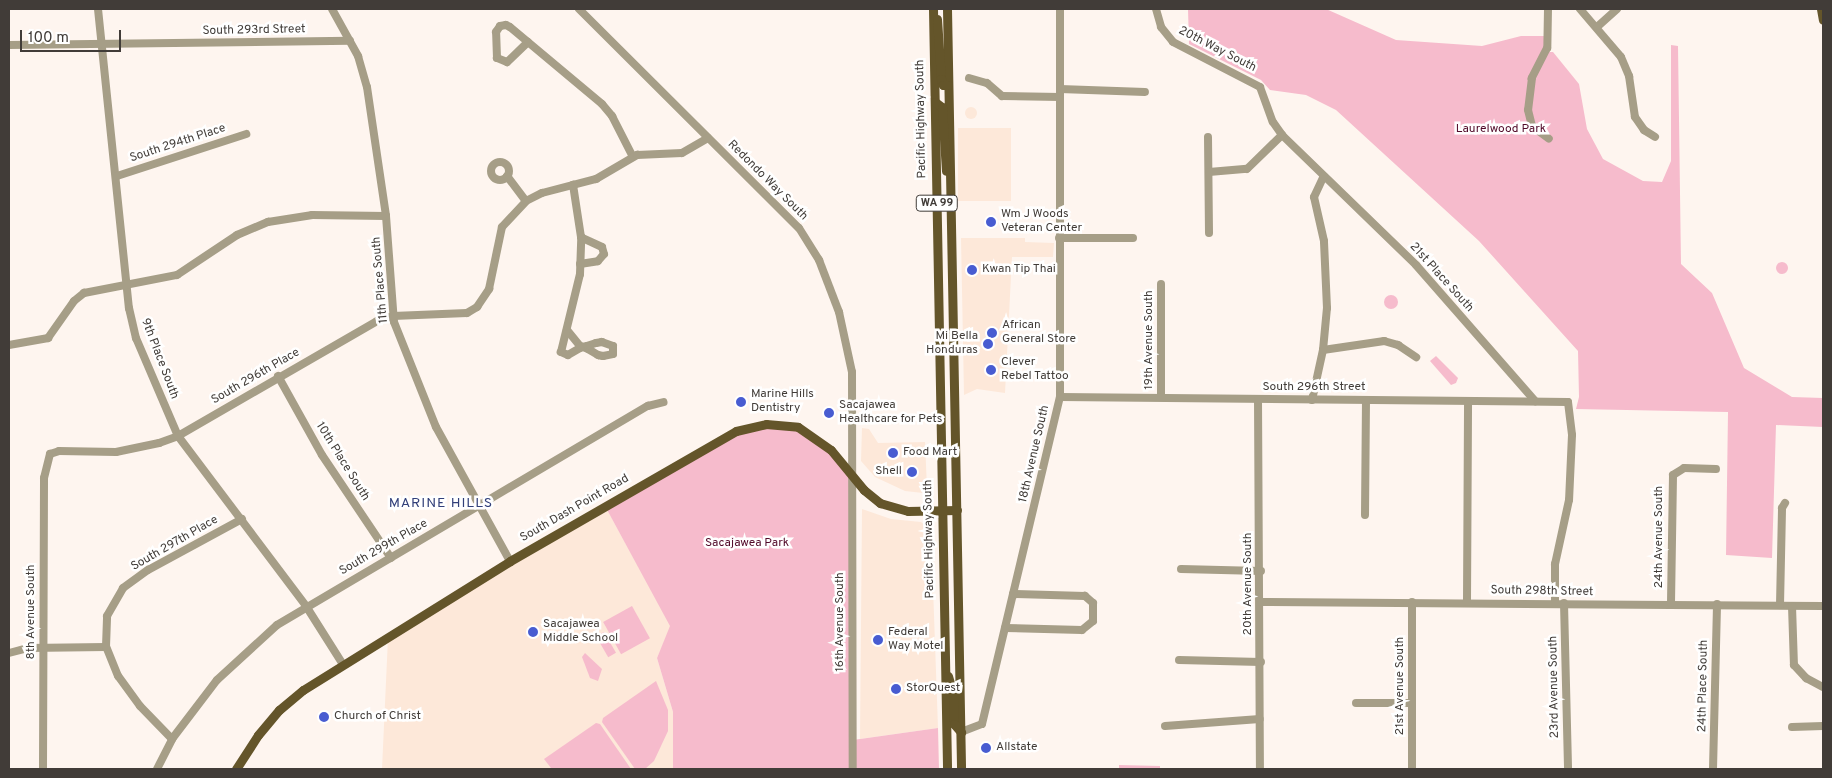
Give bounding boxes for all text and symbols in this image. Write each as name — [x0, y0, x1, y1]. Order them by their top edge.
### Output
scale bar — [22, 20, 124, 52]
street label: South 293rd Street — [202, 23, 306, 39]
street label: 20th Way South — [1176, 24, 1258, 76]
text: 100 m — [28, 29, 69, 48]
street label: Pacific Highway South — [914, 59, 930, 179]
street label: South 294th Place — [128, 122, 228, 166]
park label: Laurelwood Park — [1456, 123, 1546, 137]
street label: Redondo Way South — [724, 138, 810, 224]
road number: WA 99 — [914, 194, 960, 212]
place label: Wm J Woods Veteran Center — [1001, 208, 1082, 236]
marker: Wm J Woods Veteran Center — [985, 216, 997, 228]
street label: 11th Place South — [370, 236, 392, 324]
street label: 21st Place South — [1406, 240, 1476, 316]
place label: Kwan Tip Thai — [982, 263, 1057, 277]
marker: Kwan Tip Thai — [966, 264, 978, 276]
street label: 19th Avenue South — [1143, 290, 1157, 390]
street label: 9th Place South — [137, 317, 181, 401]
place label: African General Store — [1002, 319, 1076, 347]
marker: African General Store — [986, 327, 998, 339]
place label: Mi Bella Honduras — [926, 330, 978, 358]
marker: Mi Bella Honduras — [982, 338, 994, 350]
street label: South 296th Place — [209, 346, 303, 408]
place label: Clever Rebel Tattoo — [1001, 356, 1069, 384]
marker: Clever Rebel Tattoo — [985, 364, 997, 376]
street label: South 296th Street — [1263, 381, 1365, 395]
place label: Marine Hills Dentistry — [751, 388, 814, 416]
marker: Marine Hills Dentistry — [735, 396, 747, 408]
place label: Sacajawea Healthcare for Pets — [839, 399, 942, 427]
street label: 18th Avenue South — [1017, 404, 1053, 504]
marker: Sacajawea Healthcare for Pets — [823, 407, 835, 419]
street label: 10th Place South — [312, 420, 372, 504]
place label: Food Mart — [903, 446, 957, 460]
marker: Food Mart — [887, 447, 899, 459]
place label: Shell — [875, 465, 902, 479]
marker: Shell — [906, 466, 918, 478]
street label: South Dash Point Road — [518, 472, 632, 546]
street label: Pacific Highway South — [922, 479, 938, 599]
street label: 24th Avenue South — [1653, 486, 1667, 588]
district label: MARINE HILLS — [387, 496, 495, 512]
street label: South 297th Place — [129, 513, 221, 575]
street label: South 299th Place — [337, 517, 431, 579]
street label: 20th Avenue South — [1242, 532, 1256, 636]
park label: Sacajawea Park — [705, 537, 789, 551]
street label: 8th Avenue South — [25, 564, 39, 660]
street label: 16th Avenue South — [834, 572, 848, 672]
street label: South 298th Street — [1490, 584, 1594, 600]
place label: Sacajawea Middle School — [543, 618, 618, 646]
marker: Sacajawea Middle School — [527, 626, 539, 638]
place label: Federal Way Motel — [888, 626, 943, 654]
marker: Federal Way Motel — [872, 634, 884, 646]
street label: 23rd Avenue South — [1547, 635, 1563, 739]
street label: 21st Avenue South — [1394, 637, 1408, 735]
street label: 24th Place South — [1696, 640, 1712, 732]
place label: StorQuest — [906, 682, 960, 696]
marker: StorQuest — [890, 683, 902, 695]
place label: Church of Christ — [334, 710, 421, 724]
marker: Church of Christ — [318, 711, 330, 723]
place label: Allstate — [996, 741, 1037, 755]
marker: Allstate — [980, 742, 992, 754]

